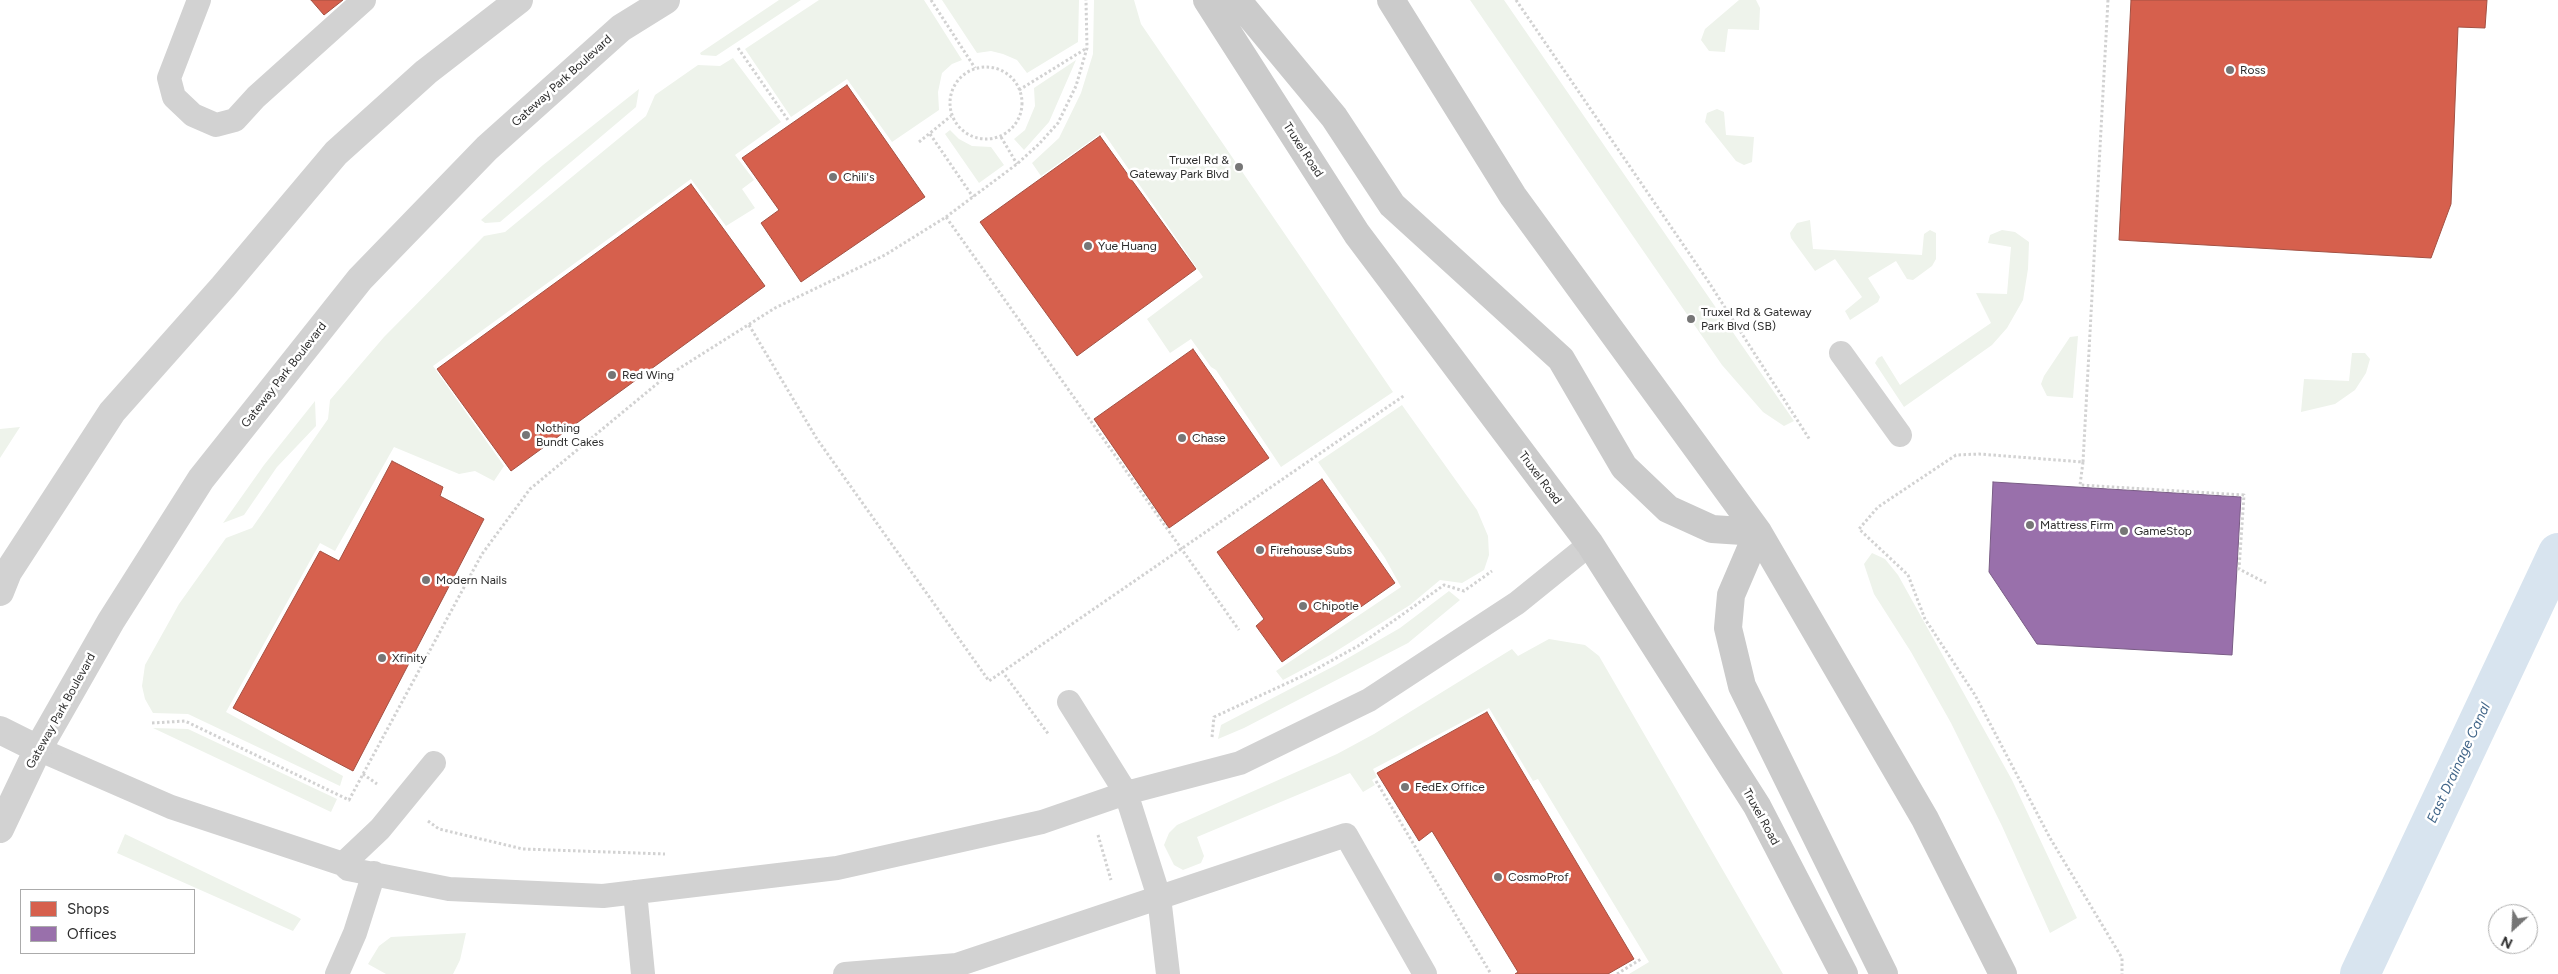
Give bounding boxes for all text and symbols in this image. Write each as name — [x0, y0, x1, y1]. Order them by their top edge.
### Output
street label: Gateway Park Boulevard — [509, 32, 615, 130]
place label: Ross — [2240, 63, 2266, 77]
marker: Ross — [2224, 64, 2236, 76]
street label: Truxel Road — [1280, 120, 1326, 180]
place label: Truxel Rd & Gateway Park Blvd — [1129, 153, 1229, 181]
marker: Truxel Rd & Gateway Park Blvd — [1233, 161, 1245, 173]
place label: Chili's — [843, 170, 875, 184]
marker: Chili's — [827, 171, 839, 183]
place label: Yue Huang — [1098, 239, 1157, 253]
marker: Yue Huang — [1082, 240, 1094, 252]
place label: Truxel Rd & Gateway Park Blvd (SB) — [1701, 305, 1812, 333]
marker: Truxel Rd & Gateway Park Blvd (SB) — [1685, 313, 1697, 325]
street label: Gateway Park Boulevard — [238, 319, 330, 431]
place label: Red Wing — [622, 368, 674, 382]
marker: Red Wing — [606, 369, 618, 381]
place label: Nothing Bundt Cakes — [536, 421, 604, 449]
marker: Nothing Bundt Cakes — [520, 429, 532, 441]
place label: Chase — [1192, 431, 1226, 445]
marker: Chase — [1176, 432, 1188, 444]
street label: Truxel Road — [1516, 449, 1564, 507]
place label: Mattress Firm — [2040, 518, 2114, 532]
marker: Mattress Firm — [2024, 519, 2036, 531]
place label: GameStop — [2134, 524, 2192, 538]
marker: GameStop — [2118, 525, 2130, 537]
place label: Firehouse Subs — [1270, 543, 1352, 557]
marker: Firehouse Subs — [1254, 544, 1266, 556]
place label: Modern Nails — [436, 573, 507, 587]
marker: Modern Nails — [420, 574, 432, 586]
place label: Chipotle — [1313, 599, 1359, 613]
marker: Chipotle — [1297, 600, 1309, 612]
street label: Gateway Park Boulevard — [23, 651, 99, 771]
place label: Xfinity — [392, 651, 427, 665]
marker: Xfinity — [376, 652, 388, 664]
water label: East Drainage Canal — [2424, 700, 2494, 826]
place label: FedEx Office — [1415, 780, 1485, 794]
marker: FedEx Office — [1399, 781, 1411, 793]
street label: Truxel Road — [1740, 786, 1782, 848]
place label: CosmoProf — [1508, 870, 1569, 884]
marker: CosmoProf — [1492, 871, 1504, 883]
legend — [20, 889, 195, 954]
text: Shops — [67, 900, 109, 918]
north arrow — [2488, 904, 2538, 954]
text: Offices — [67, 925, 117, 943]
text: N — [2498, 932, 2515, 952]

